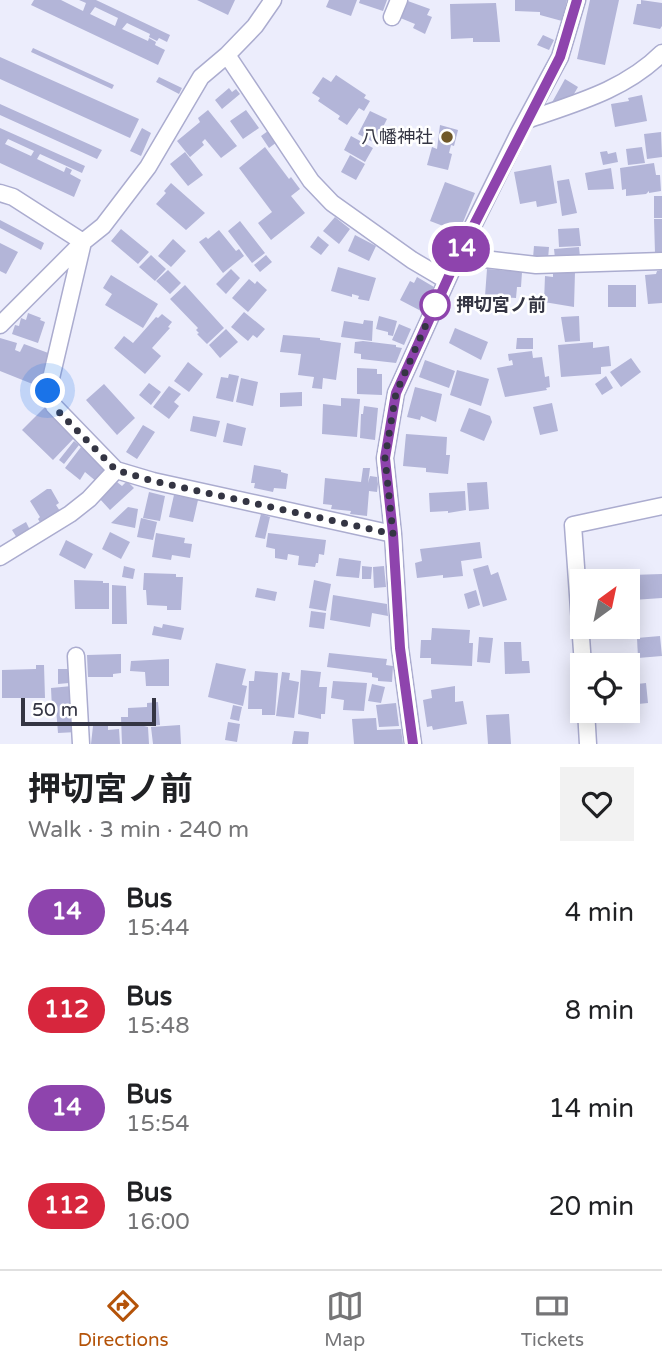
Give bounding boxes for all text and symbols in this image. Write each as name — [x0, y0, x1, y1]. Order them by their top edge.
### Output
place label: 八幡神社 — [361, 126, 433, 148]
marker: 八幡神社 — [439, 129, 455, 145]
line badge: 14 — [430, 226, 492, 272]
text: 14 — [446, 234, 476, 263]
marker: 押切宮ノ前 — [420, 290, 450, 320]
place label: 押切宮ノ前 — [456, 294, 546, 316]
your location — [30, 373, 65, 408]
north arrow — [570, 569, 640, 639]
map controls — [570, 569, 640, 723]
button: locate — [570, 653, 640, 723]
scale bar — [21, 695, 156, 727]
text: 50 m — [32, 699, 78, 721]
button: heart — [560, 767, 634, 841]
text: 押切宮ノ前 — [28, 770, 193, 809]
text: Walk · 3 min · 240 m — [28, 816, 249, 844]
text: Bus — [126, 883, 172, 914]
text: 14 — [51, 897, 82, 926]
text: 4 min — [565, 897, 634, 928]
text: 15:44 — [126, 914, 190, 942]
text: Bus — [126, 981, 172, 1012]
text: 112 — [44, 995, 89, 1024]
text: 8 min — [565, 995, 634, 1026]
text: 15:48 — [126, 1012, 190, 1040]
text: Bus — [126, 1079, 172, 1110]
text: 14 — [51, 1093, 82, 1122]
text: 14 min — [548, 1093, 634, 1124]
text: 15:54 — [126, 1110, 190, 1138]
text: Bus — [126, 1177, 172, 1208]
text: 112 — [44, 1191, 89, 1220]
text: 20 min — [548, 1191, 634, 1222]
text: 16:00 — [126, 1208, 190, 1236]
tab: Directions — [78, 1287, 169, 1351]
tab: Map — [324, 1287, 365, 1351]
tab: Tickets — [521, 1287, 584, 1351]

